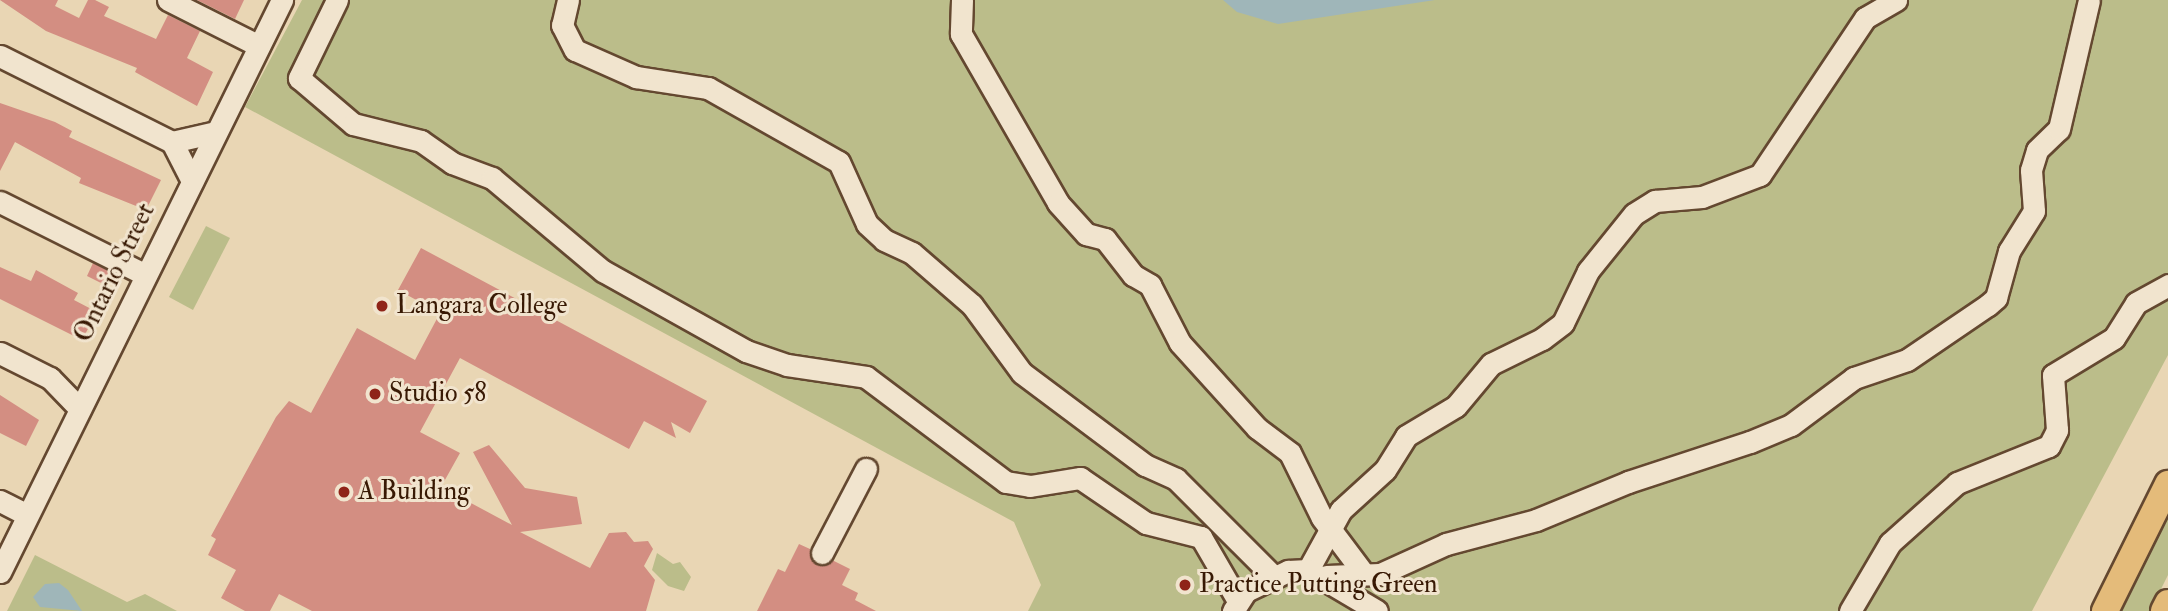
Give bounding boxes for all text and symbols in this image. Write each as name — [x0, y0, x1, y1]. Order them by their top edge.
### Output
street label: Ontario Street — [68, 198, 162, 348]
place label: Langara College — [396, 290, 567, 322]
marker: Langara College — [374, 298, 390, 314]
place label: Studio 58 — [389, 378, 487, 410]
marker: Studio 58 — [367, 386, 383, 402]
place label: A Building — [358, 476, 470, 508]
marker: A Building — [336, 484, 352, 500]
place label: Practice Putting Green — [1199, 569, 1438, 601]
marker: Practice Putting Green — [1177, 577, 1193, 593]

